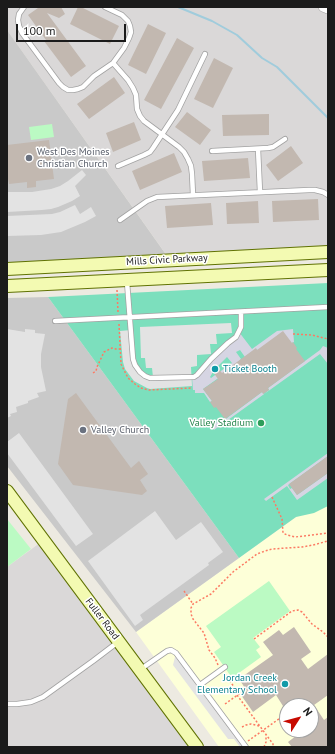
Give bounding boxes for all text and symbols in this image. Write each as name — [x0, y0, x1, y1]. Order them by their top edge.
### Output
scale bar — [18, 16, 128, 42]
text: 100 m — [23, 23, 56, 38]
place label: West Des Moines Christian Church — [37, 146, 109, 170]
marker: West Des Moines Christian Church — [24, 153, 34, 163]
street label: Mills Civic Parkway — [126, 252, 208, 268]
place label: Ticket Booth — [223, 363, 277, 375]
marker: Ticket Booth — [210, 364, 220, 374]
place label: Valley Stadium — [190, 417, 253, 429]
marker: Valley Stadium — [256, 418, 266, 428]
place label: Valley Church — [91, 424, 149, 436]
marker: Valley Church — [78, 425, 88, 435]
street label: Fuller Road — [83, 596, 121, 642]
place label: Jordan Creek Elementary School — [197, 672, 277, 696]
marker: Jordan Creek Elementary School — [280, 679, 290, 689]
north arrow — [279, 698, 319, 738]
text: N — [300, 704, 316, 719]

